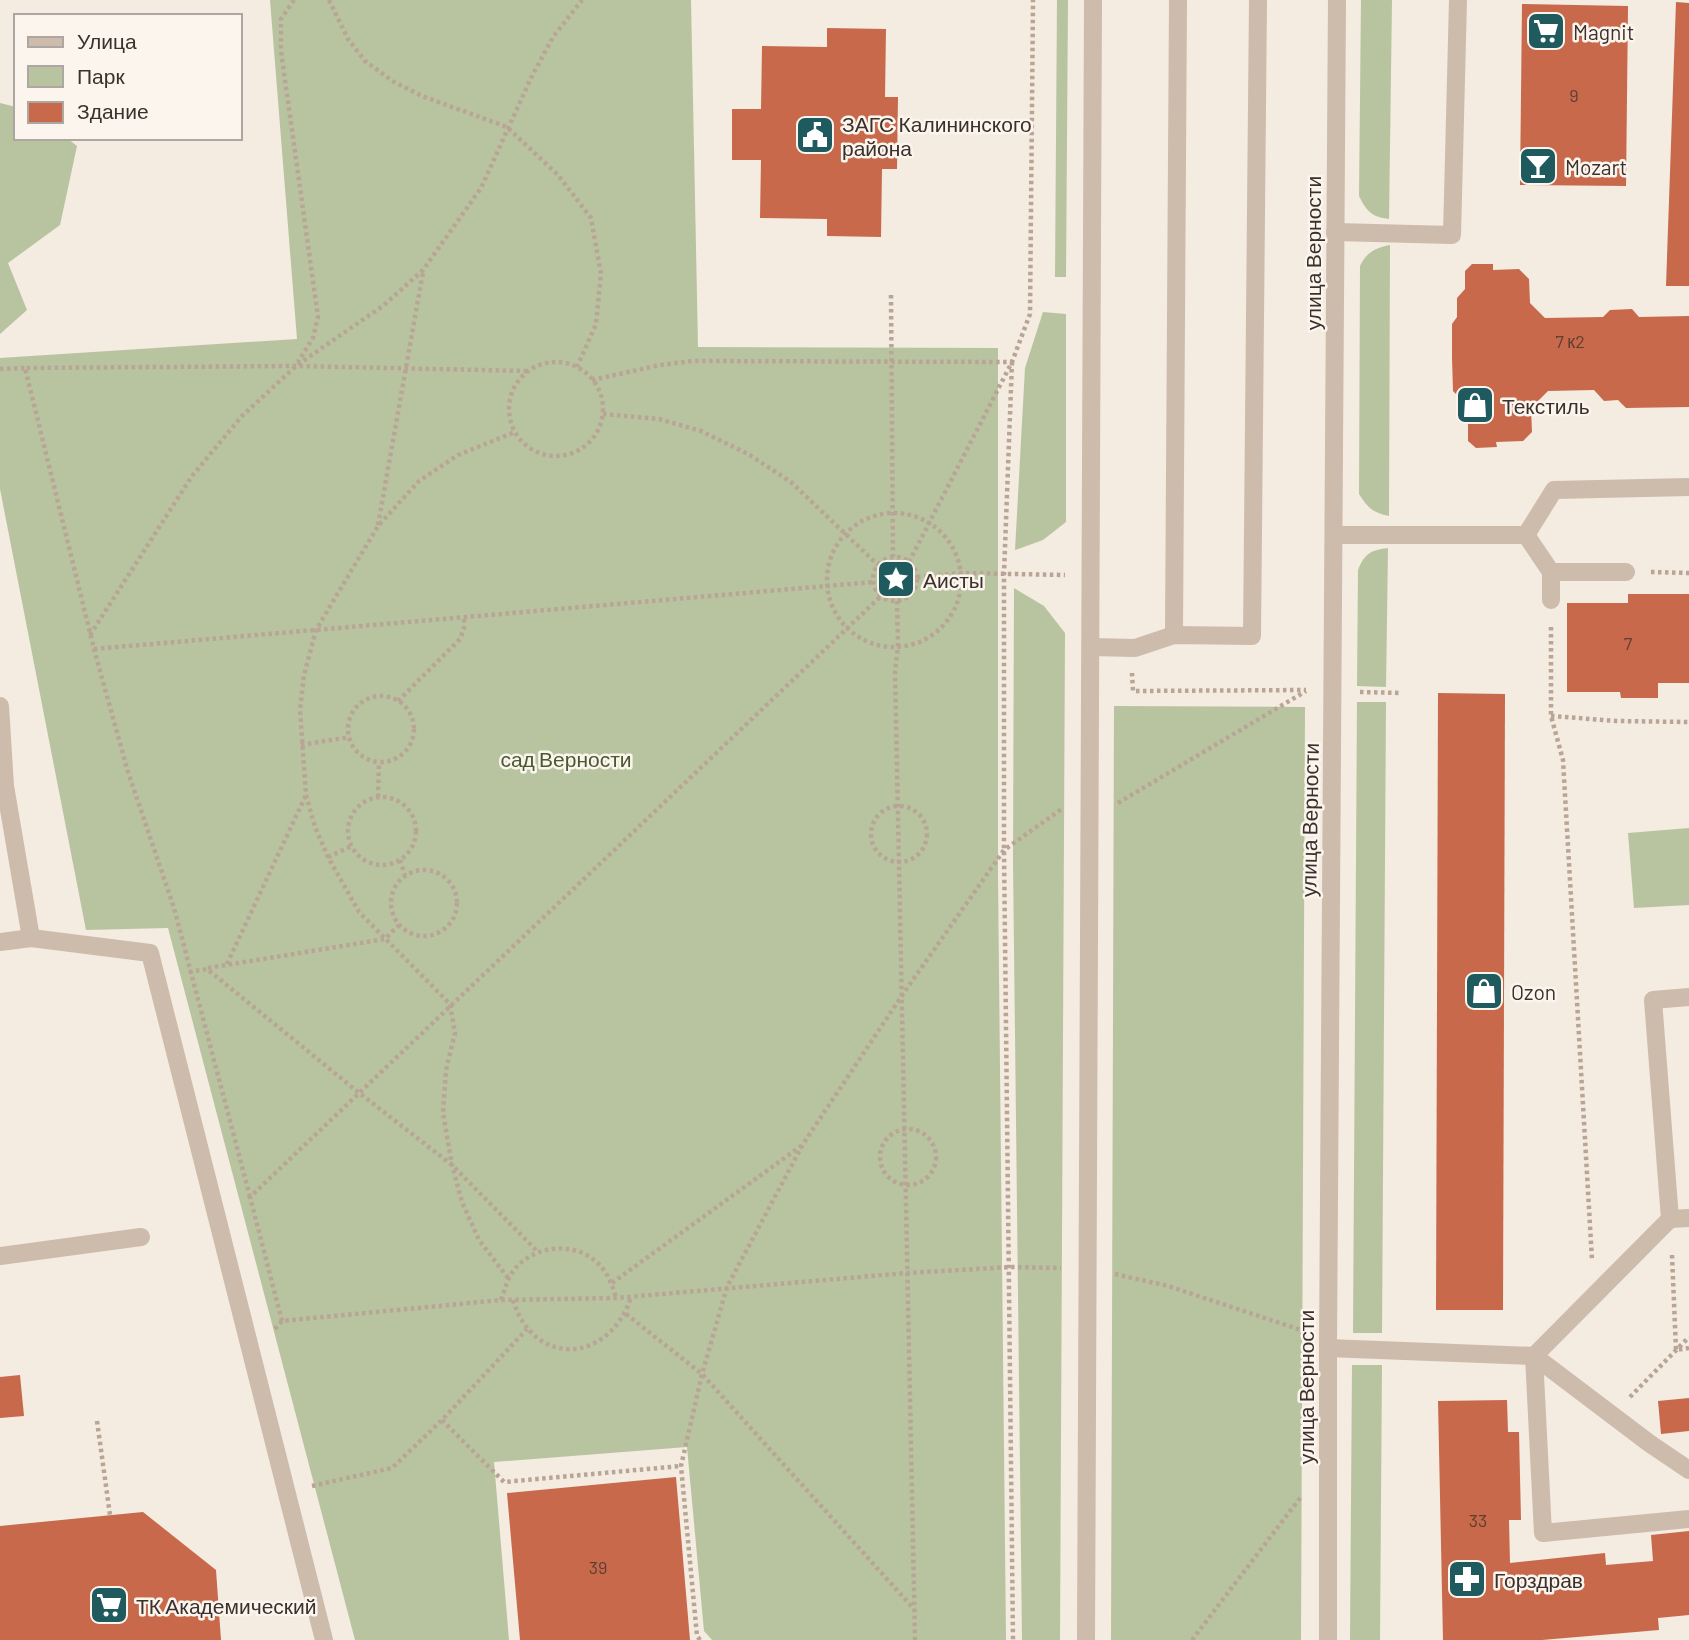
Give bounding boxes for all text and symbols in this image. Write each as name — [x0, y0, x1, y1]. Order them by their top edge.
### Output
supermarket icon: Magnit — [1525, 10, 1567, 52]
legend — [14, 14, 242, 140]
place label: Magnit — [1573, 19, 1634, 44]
text: Улица — [77, 28, 137, 53]
text: Парк — [77, 63, 125, 88]
house number: 9 — [1569, 84, 1579, 106]
text: Здание — [77, 98, 149, 123]
place label: ЗАГС Калининского района — [842, 111, 1032, 160]
public building icon: ЗАГС Калининского района — [794, 114, 836, 156]
bar icon: Mozart — [1517, 145, 1559, 187]
place label: Mozart — [1565, 154, 1627, 179]
street label: улица Верности — [1300, 176, 1325, 330]
house number: 7 к2 — [1555, 330, 1585, 352]
shop icon: Текстиль — [1454, 384, 1496, 426]
place label: Текстиль — [1502, 393, 1590, 418]
place icon: Аисты — [875, 558, 917, 600]
place label: Аисты — [923, 567, 984, 592]
house number: 7 — [1624, 632, 1633, 654]
street label: улица Верности — [1295, 743, 1323, 897]
park label: сад Верности — [500, 746, 632, 771]
shop icon: Ozon — [1463, 970, 1505, 1012]
place label: Ozon — [1511, 979, 1556, 1004]
street label: улица Верности — [1293, 1310, 1318, 1464]
house number: 33 — [1469, 1509, 1487, 1531]
house number: 39 — [589, 1556, 607, 1578]
pharmacy icon: Горздрав — [1446, 1558, 1488, 1600]
place label: Горздрав — [1494, 1567, 1583, 1592]
supermarket icon: ТК Академический — [88, 1584, 130, 1626]
place label: ТК Академический — [136, 1593, 316, 1618]

